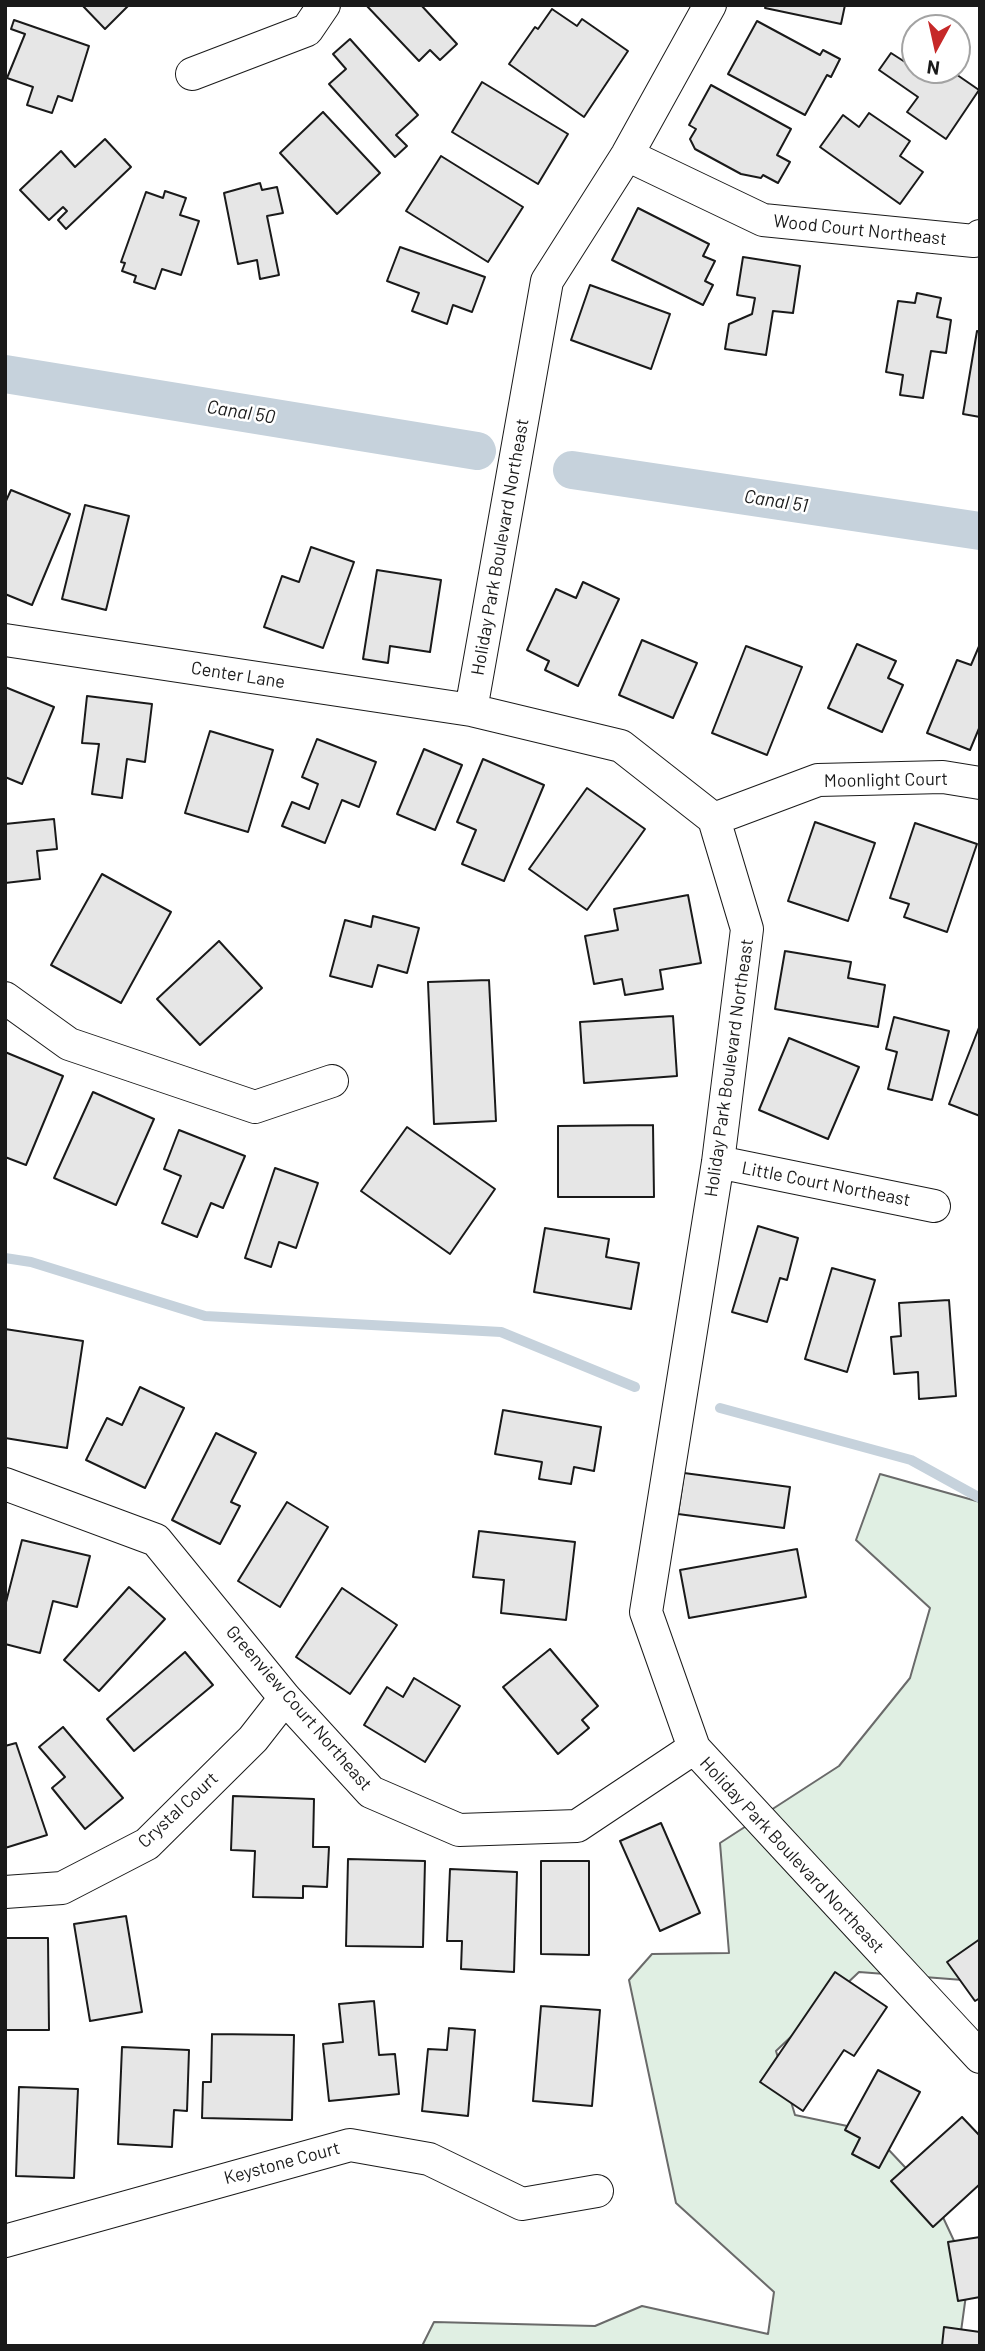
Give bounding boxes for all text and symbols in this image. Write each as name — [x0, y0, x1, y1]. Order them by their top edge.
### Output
north arrow — [901, 14, 971, 84]
text: N — [925, 56, 941, 81]
street label: Wood Court Northeast — [772, 210, 948, 250]
water label: Canal 50 — [205, 395, 277, 429]
street label: Holiday Park Boulevard Northeast — [467, 417, 533, 677]
water label: Canal 51 — [742, 485, 810, 517]
street label: Center Lane — [189, 657, 287, 693]
street label: Moonlight Court — [824, 768, 948, 792]
street label: Holiday Park Boulevard Northeast — [700, 937, 758, 1199]
street label: Little Court Northeast — [740, 1157, 912, 1211]
street label: Greenview Court Northeast — [221, 1621, 377, 1795]
street label: Holiday Park Boulevard Northeast — [695, 1752, 889, 1958]
street label: Crystal Court — [133, 1767, 223, 1853]
street label: Keystone Court — [222, 2137, 342, 2189]

